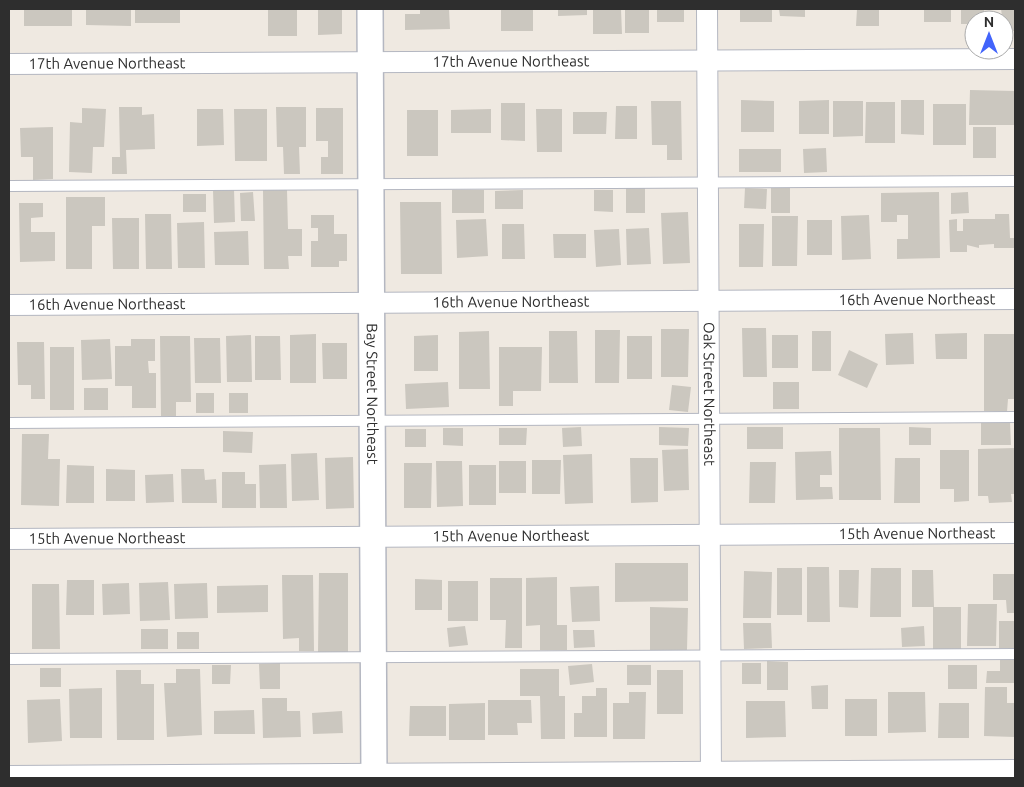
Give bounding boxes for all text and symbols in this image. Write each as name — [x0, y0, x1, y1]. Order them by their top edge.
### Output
north arrow — [964, 10, 1014, 60]
text: N — [984, 14, 994, 30]
street label: 17th Avenue Northeast — [432, 52, 590, 70]
street label: 17th Avenue Northeast — [28, 54, 186, 72]
street label: 16th Avenue Northeast — [838, 290, 996, 308]
street label: 16th Avenue Northeast — [432, 293, 590, 310]
street label: 16th Avenue Northeast — [28, 295, 186, 313]
street label: Oak Street Northeast — [701, 322, 718, 466]
street label: Bay Street Northeast — [364, 323, 381, 465]
street label: 15th Avenue Northeast — [838, 524, 996, 542]
street label: 15th Avenue Northeast — [432, 527, 590, 544]
street label: 15th Avenue Northeast — [28, 529, 186, 547]

